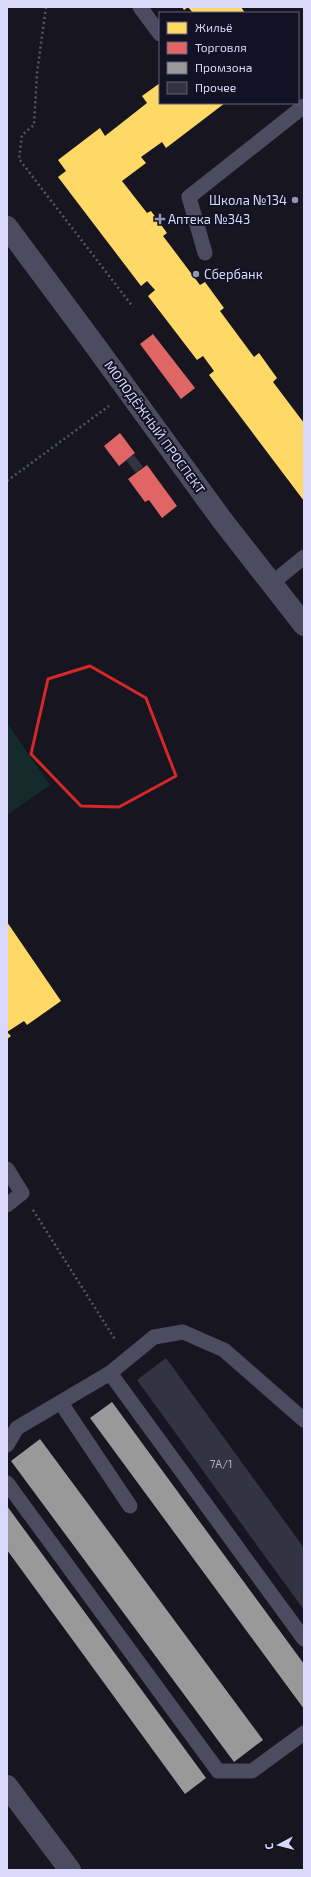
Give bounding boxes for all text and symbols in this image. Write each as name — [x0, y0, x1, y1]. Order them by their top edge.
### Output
legend — [159, 12, 299, 104]
text: Жильё — [195, 20, 232, 34]
text: Торговля — [195, 40, 247, 54]
text: Промзона — [195, 60, 252, 74]
text: Прочее — [195, 80, 236, 94]
place label: Школа №134 — [209, 192, 287, 208]
marker: Школа №134 — [290, 195, 300, 205]
place label: Аптека №343 — [168, 211, 250, 227]
marker: Аптека №343 — [155, 214, 165, 224]
place label: Сбербанк — [204, 266, 263, 282]
marker: Сбербанк — [191, 269, 201, 279]
street label: МОЛОДЁЖНЫЙ ПРОСПЕКТ — [101, 357, 209, 497]
house number: 7А/1 — [210, 1457, 232, 1470]
north arrow — [259, 1825, 299, 1865]
text: С — [262, 1842, 275, 1850]

